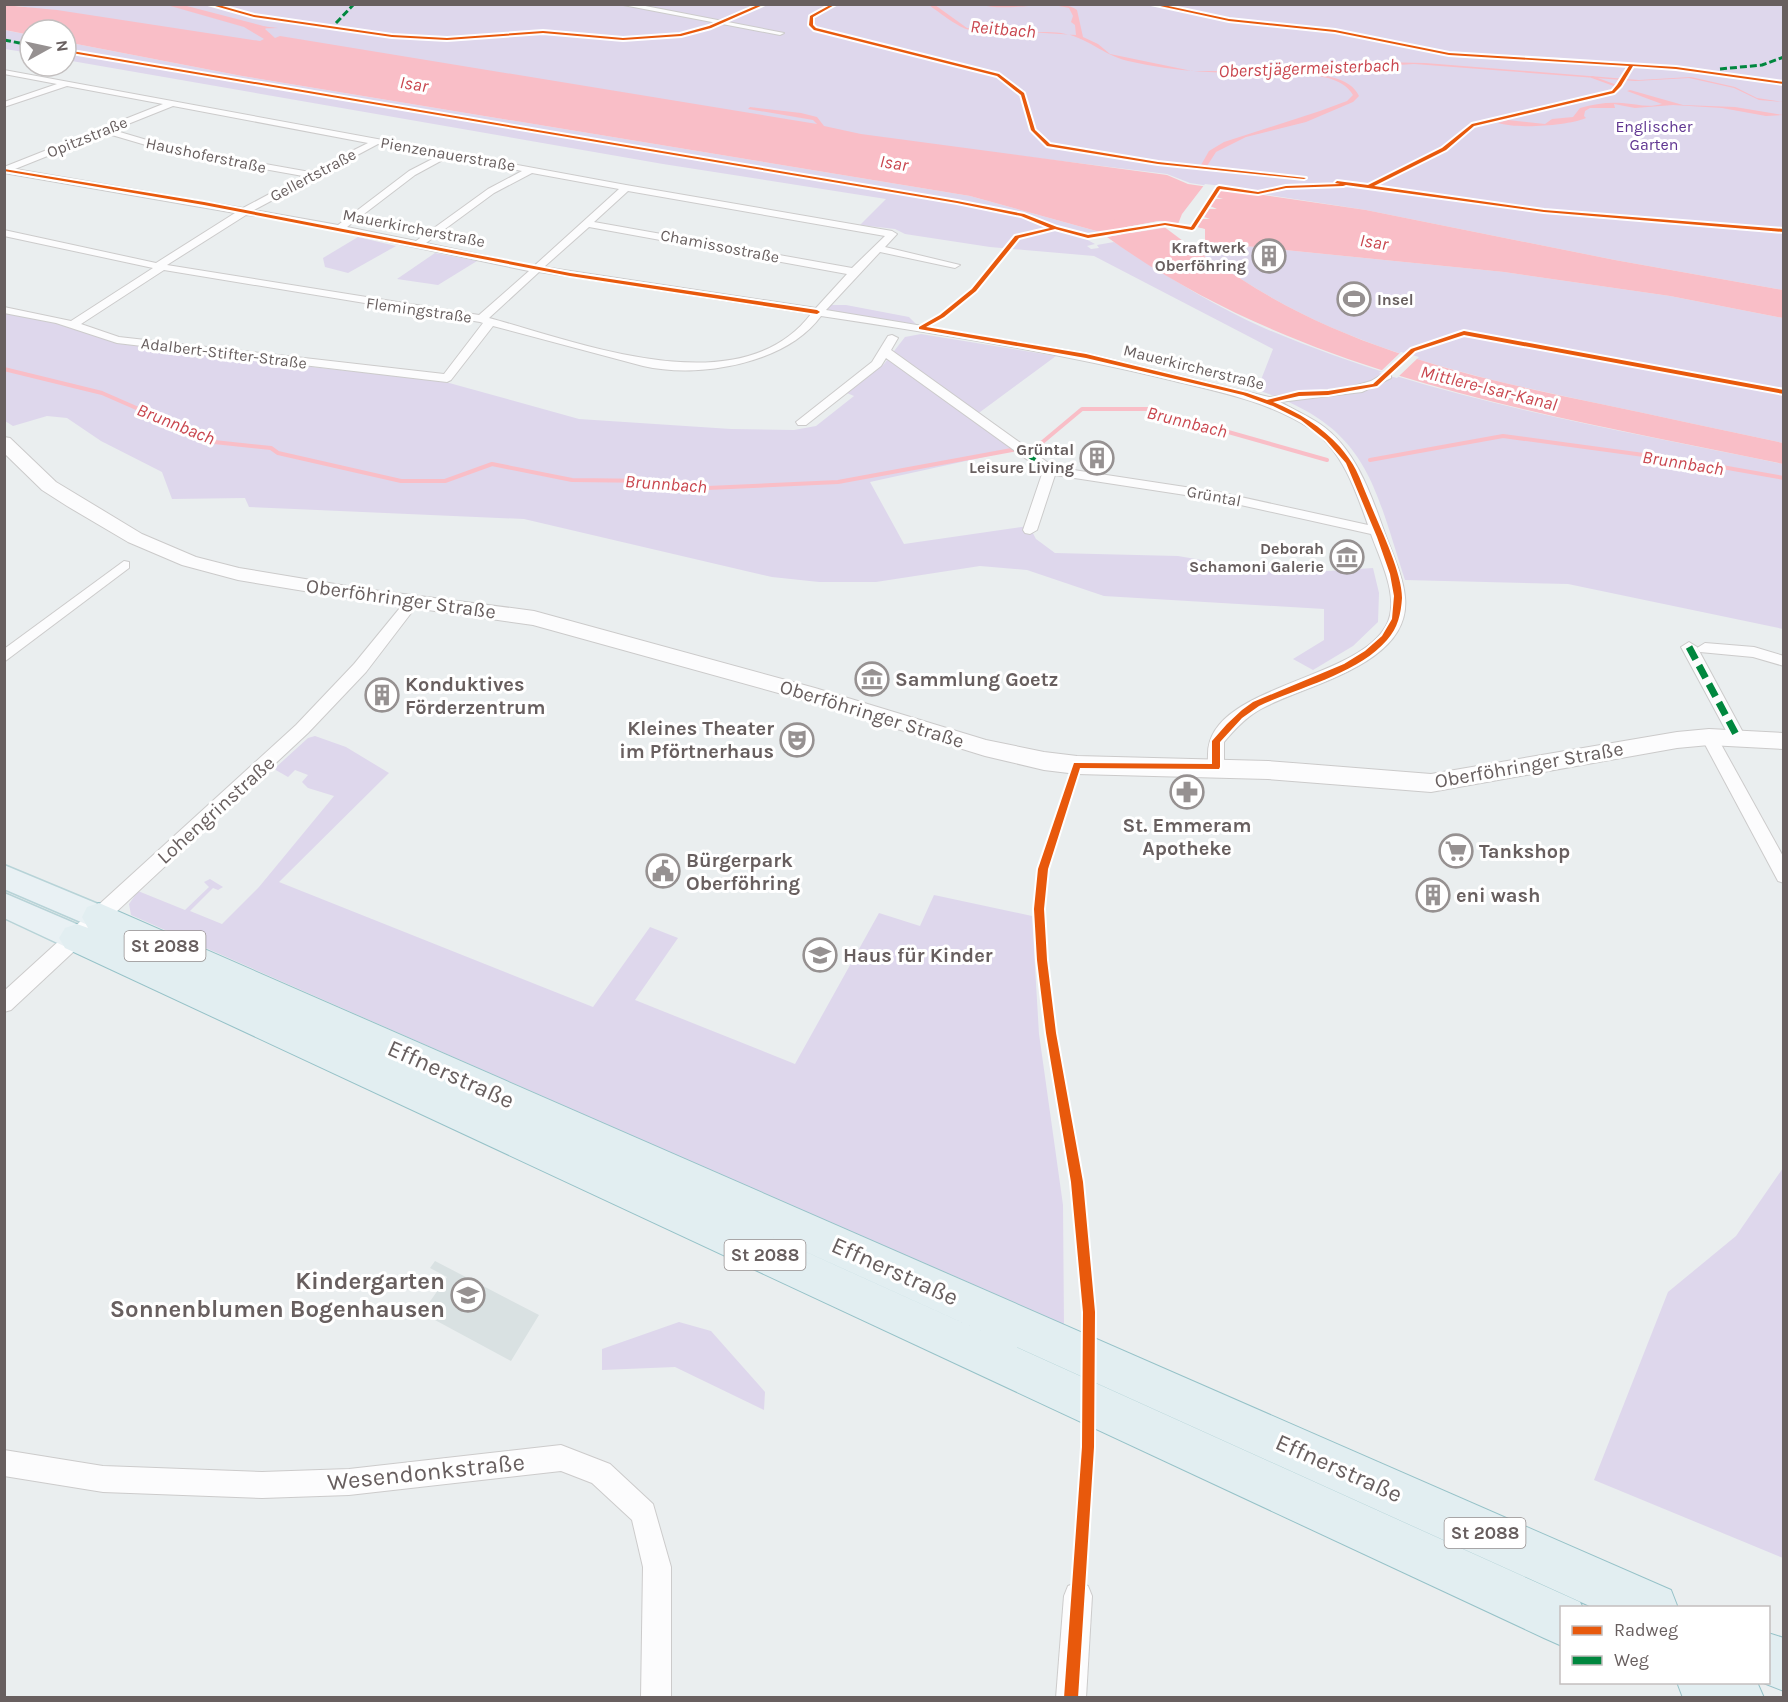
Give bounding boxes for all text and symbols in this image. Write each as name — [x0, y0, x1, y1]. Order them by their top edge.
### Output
water label: Reitbach — [969, 15, 1037, 43]
north arrow — [18, 18, 78, 78]
text: N — [52, 39, 73, 53]
water label: Oberstjägermeisterbach — [1218, 54, 1400, 82]
water label: Isar — [398, 71, 431, 97]
street label: Opitzstraße — [44, 112, 130, 162]
park label: Englischer Garten — [1615, 117, 1693, 154]
street label: Haushoferstraße — [144, 133, 268, 177]
street label: Pienzenauerstraße — [379, 133, 517, 175]
street label: Gellertstraße — [267, 144, 359, 206]
water label: Isar — [878, 150, 911, 176]
street label: Mauerkircherstraße — [341, 205, 487, 251]
street label: Chamissostraße — [659, 225, 781, 267]
water label: Isar — [1358, 229, 1391, 255]
place label: Kraftwerk Oberföhring — [1155, 238, 1247, 275]
building icon: Kraftwerk Oberföhring — [1251, 238, 1287, 274]
sports icon: Insel — [1336, 281, 1372, 317]
place label: Insel — [1377, 290, 1414, 309]
street label: Flemingstraße — [365, 293, 473, 327]
street label: Adalbert-Stifter-Straße — [140, 333, 308, 373]
street label: Mauerkircherstraße — [1122, 340, 1266, 394]
water label: Mittlere-Isar-Kanal — [1418, 360, 1560, 416]
water label: Brunnbach — [134, 398, 218, 450]
water label: Brunnbach — [1144, 401, 1230, 443]
place label: Grüntal Leisure Living — [969, 440, 1074, 477]
building icon: Grüntal Leisure Living — [1079, 440, 1115, 476]
water label: Brunnbach — [1641, 446, 1725, 480]
water label: Brunnbach — [624, 470, 708, 498]
street label: Grüntal — [1185, 481, 1243, 511]
place label: Deborah Schamoni Galerie — [1189, 539, 1324, 576]
museum icon: Deborah Schamoni Galerie — [1329, 539, 1365, 575]
street label: Oberföhringer Straße — [305, 574, 497, 624]
museum icon: Sammlung Goetz — [854, 661, 890, 697]
place label: Sammlung Goetz — [895, 668, 1058, 691]
place label: Konduktives Förderzentrum — [405, 673, 545, 719]
street label: Oberföhringer Straße — [777, 675, 967, 753]
building icon: Konduktives Förderzentrum — [364, 677, 400, 713]
place label: Kleines Theater im Pförtnerhaus — [619, 717, 774, 763]
theatre icon: Kleines Theater im Pförtnerhaus — [779, 722, 815, 758]
street label: Oberföhringer Straße — [1433, 737, 1625, 793]
street label: Lohengrinstraße — [153, 751, 279, 869]
pharmacy icon: St. Emmeram Apotheke — [1169, 774, 1205, 810]
place label: St. Emmeram Apotheke — [1123, 814, 1251, 860]
supermarket icon: Tankshop — [1438, 833, 1474, 869]
place label: Tankshop — [1479, 840, 1570, 863]
place label: Bürgerpark Oberföhring — [686, 849, 800, 895]
public building icon: Bürgerpark Oberföhring — [645, 853, 681, 889]
building icon: eni wash — [1415, 877, 1451, 913]
place label: eni wash — [1456, 884, 1541, 907]
road number: St 2088 — [124, 931, 206, 961]
school or university icon: Haus für Kinder — [802, 937, 838, 973]
place label: Haus für Kinder — [843, 944, 993, 967]
street label: Effnerstraße — [383, 1034, 519, 1114]
street label: Effnerstraße — [827, 1231, 963, 1311]
road number: St 2088 — [724, 1240, 806, 1270]
place label: Kindergarten Sonnenblumen Bogenhausen — [110, 1267, 445, 1323]
school or university icon: Kindergarten Sonnenblumen Bogenhausen — [450, 1277, 486, 1313]
street label: Effnerstraße — [1271, 1428, 1407, 1508]
street label: Wesendonkstraße — [326, 1448, 526, 1496]
road number: St 2088 — [1444, 1518, 1526, 1548]
legend — [1560, 1606, 1770, 1684]
text: Radweg — [1614, 1619, 1678, 1641]
text: Weg — [1614, 1649, 1649, 1671]

